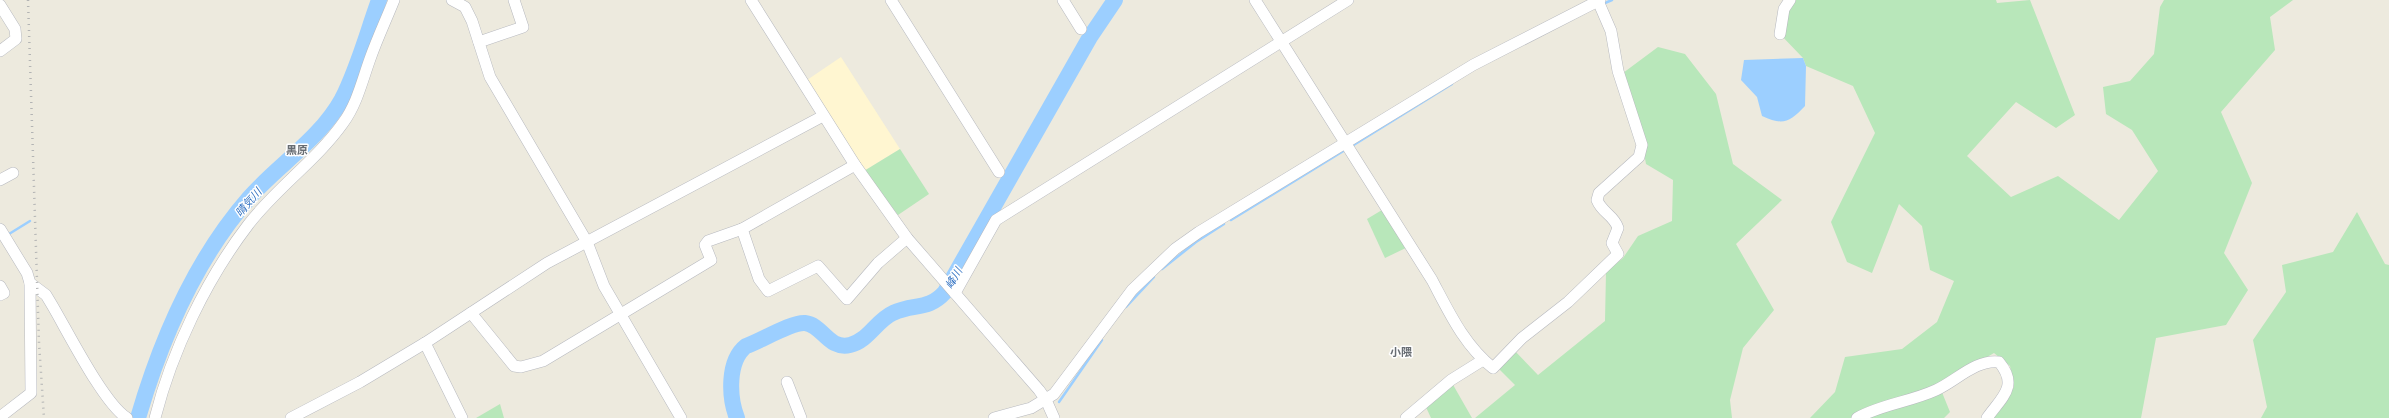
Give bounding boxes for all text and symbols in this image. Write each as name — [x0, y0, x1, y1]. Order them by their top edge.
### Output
district label: 黒原 — [286, 142, 308, 157]
water label: 晴気川 — [232, 184, 265, 219]
water label: 峰川 — [941, 264, 965, 291]
district label: 小隈 — [1390, 344, 1412, 359]

